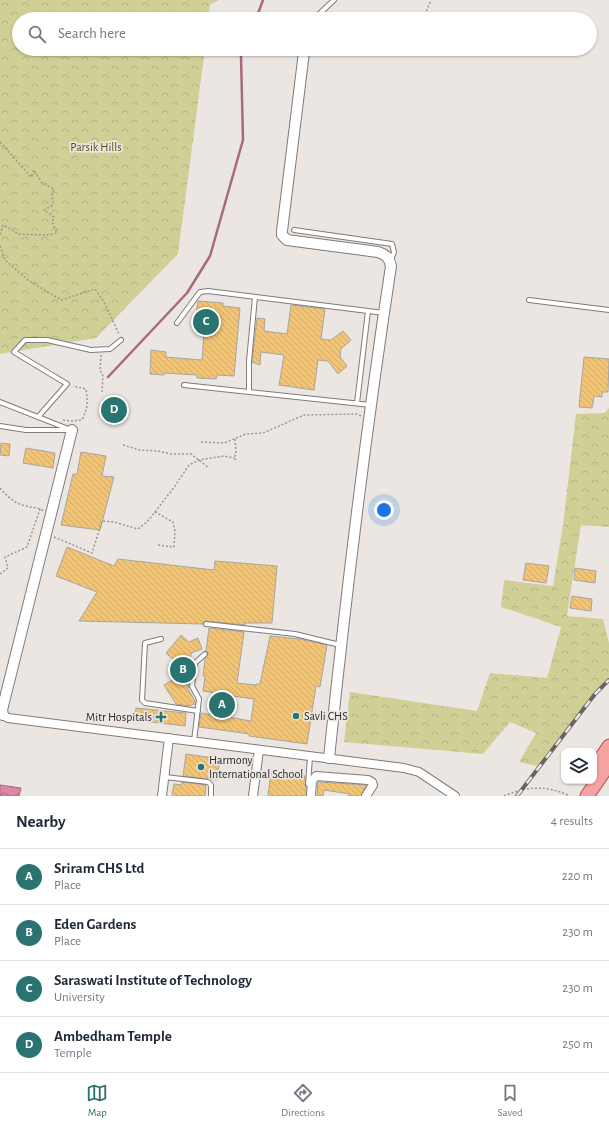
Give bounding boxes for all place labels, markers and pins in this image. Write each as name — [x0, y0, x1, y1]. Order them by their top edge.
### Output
pin: C — [193, 307, 219, 337]
pin: D — [101, 395, 127, 425]
pin: B — [170, 655, 196, 685]
pin: A — [209, 690, 235, 720]
place label: Savli CHS — [304, 710, 348, 722]
place label: Mitr Hospitals — [86, 711, 152, 723]
marker: Mitr Hospitals — [155, 711, 167, 723]
marker: Savli CHS — [291, 711, 301, 721]
place label: Harmony International School — [209, 754, 303, 780]
marker: Harmony International School — [196, 762, 206, 772]

